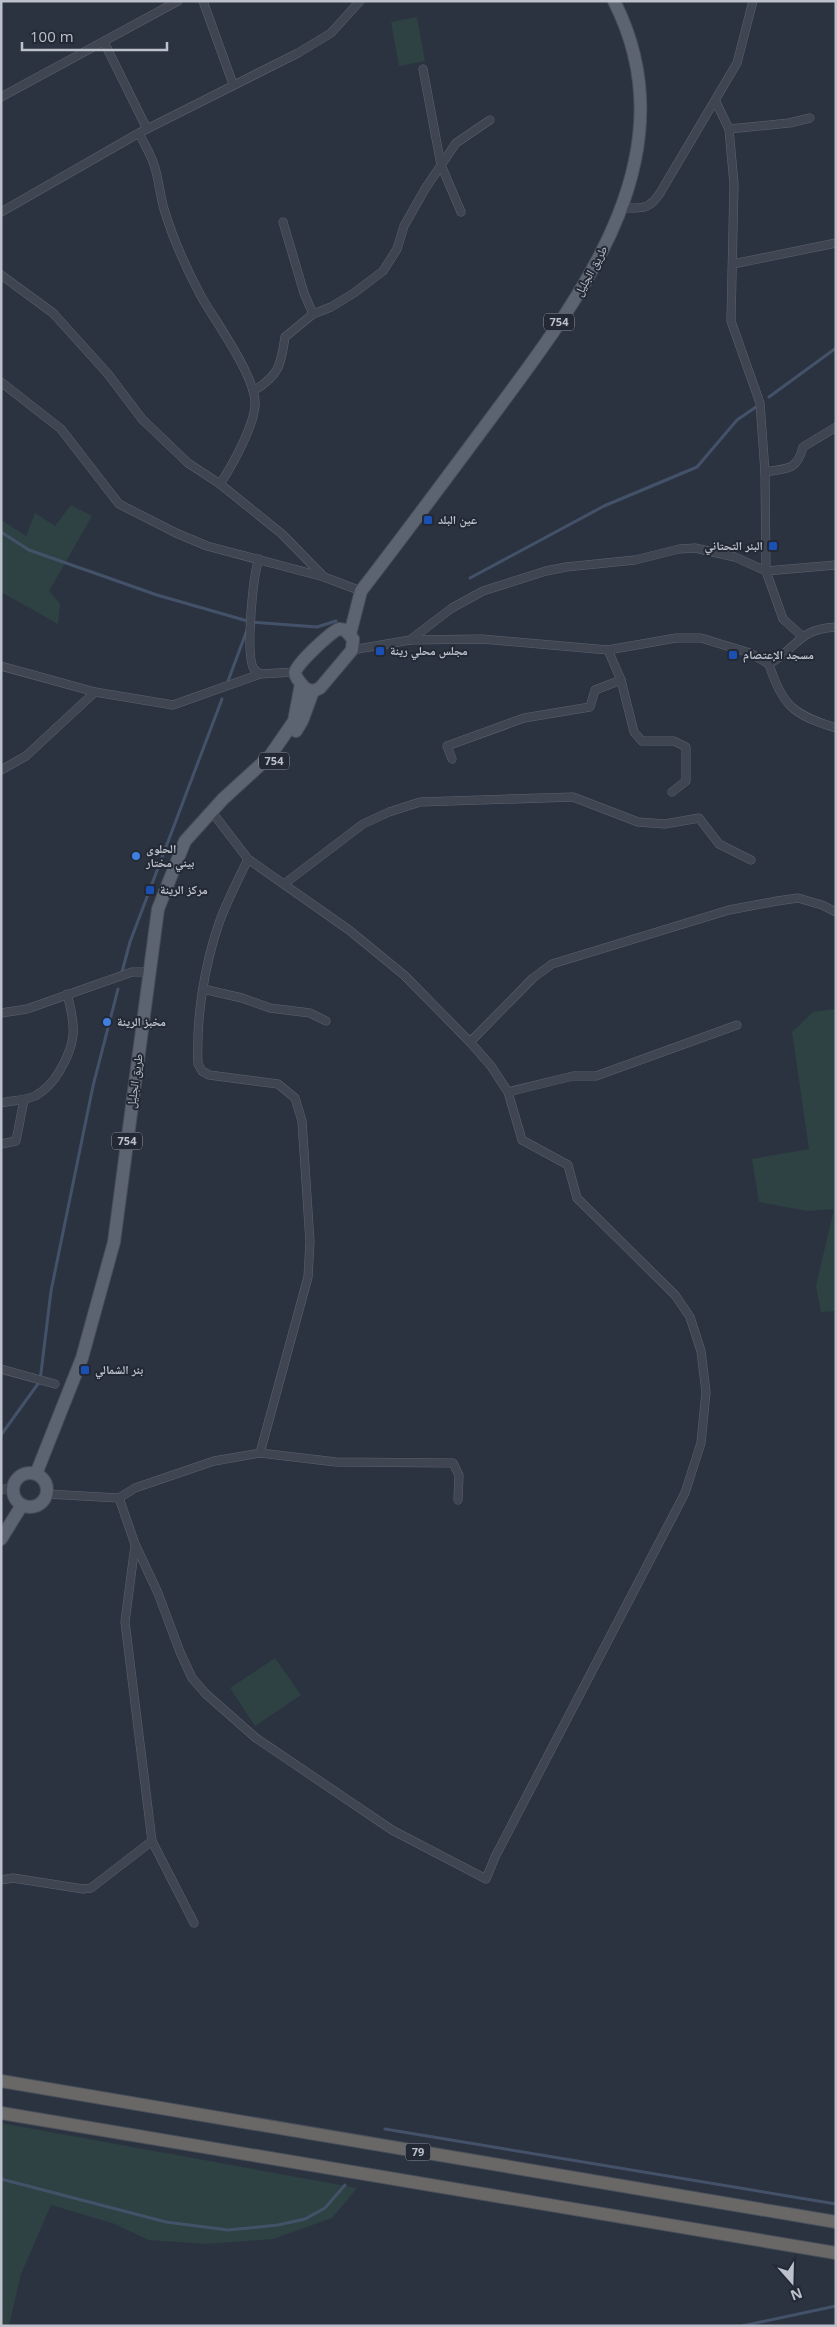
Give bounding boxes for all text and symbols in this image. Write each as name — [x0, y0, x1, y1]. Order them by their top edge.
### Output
scale bar — [22, 20, 168, 52]
text: 100 m — [30, 26, 74, 46]
street label: طريق الجليل — [570, 242, 611, 299]
road number: 754 — [544, 314, 574, 331]
place label: عين البلد — [438, 511, 477, 528]
marker: عين البلد — [422, 514, 434, 526]
place label: البئر التحتاني — [705, 537, 763, 556]
marker: البئر التحتاني — [767, 540, 779, 552]
place label: مجلس محلي رينة — [390, 642, 468, 661]
marker: مجلس محلي رينة — [374, 645, 386, 657]
place label: مسجد الإعتصام — [743, 646, 814, 663]
marker: مسجد الإعتصام — [727, 649, 739, 661]
road number: 754 — [259, 752, 289, 769]
place label: الحلوى بيني مختار — [145, 840, 194, 873]
marker: الحلوى بيني مختار — [130, 850, 142, 862]
place label: مركز الرينة — [160, 881, 208, 898]
marker: مركز الرينة — [144, 884, 156, 896]
place label: مخبز الرينة — [117, 1013, 166, 1030]
marker: مخبز الرينة — [101, 1016, 113, 1028]
street label: طريق الجليل — [122, 1052, 147, 1110]
road number: 754 — [112, 1132, 142, 1150]
place label: بئر الشمالي — [95, 1361, 143, 1380]
marker: بئر الشمالي — [79, 1364, 91, 1376]
road number: 79 — [406, 2144, 430, 2160]
north arrow — [767, 2257, 817, 2307]
text: N — [788, 2284, 805, 2306]

